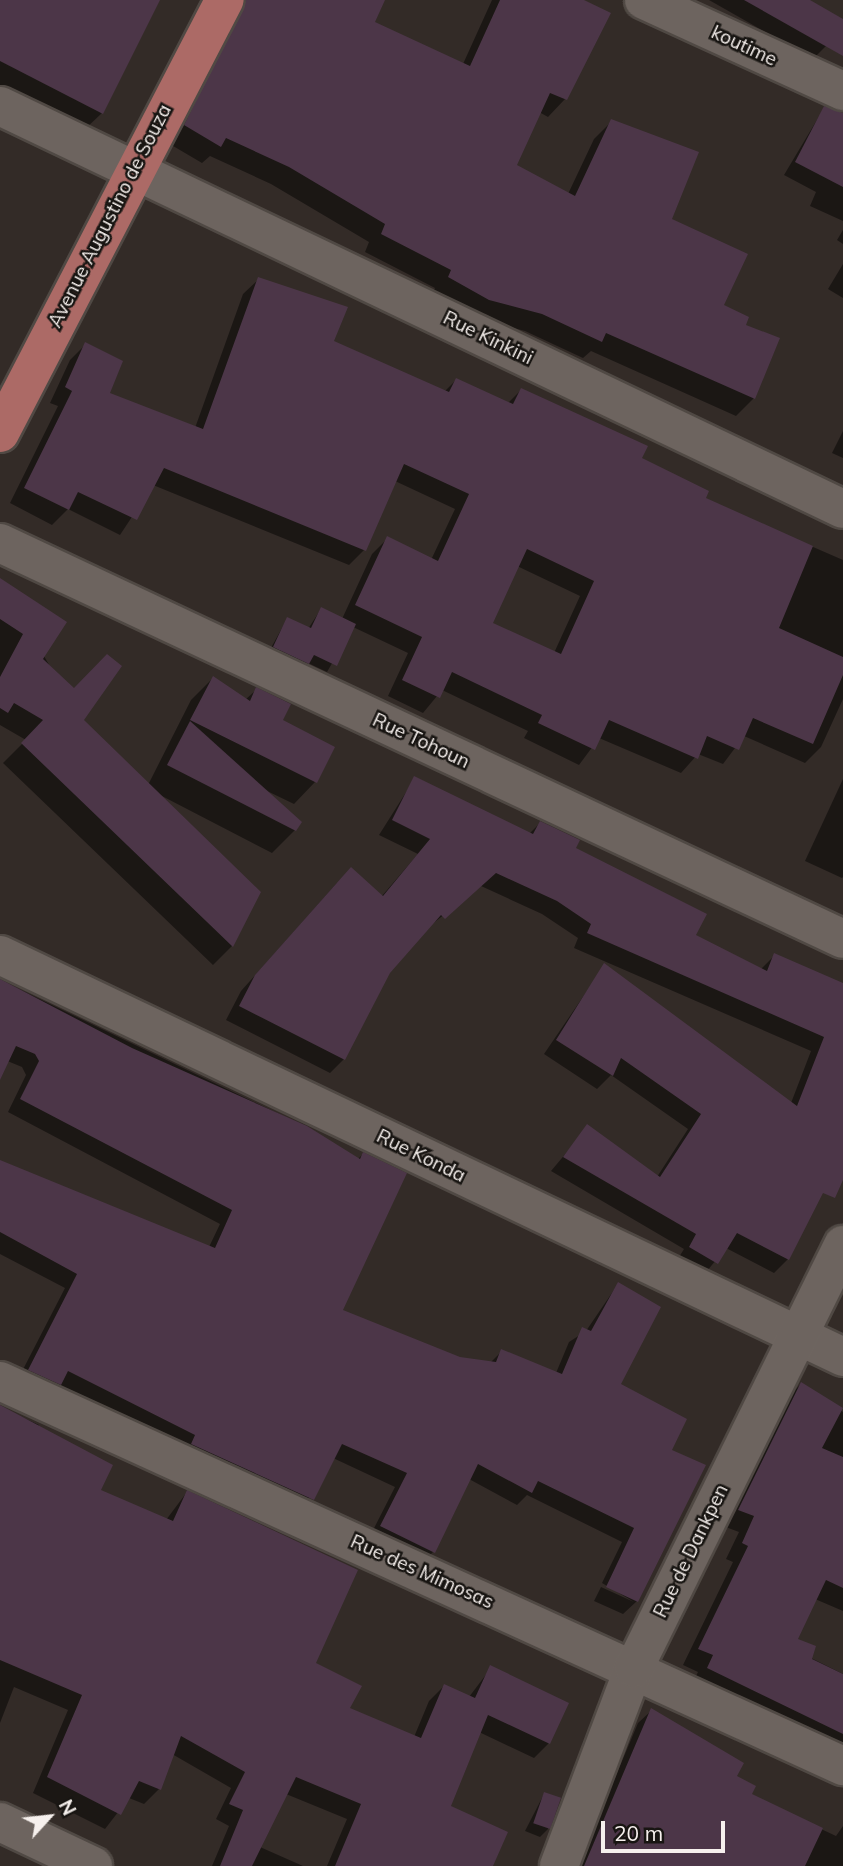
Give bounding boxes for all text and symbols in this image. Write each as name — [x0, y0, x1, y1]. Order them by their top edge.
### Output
street label: koutime — [708, 21, 780, 71]
street label: Avenue Augustino de Souza — [44, 101, 176, 331]
street label: Rue Kinkini — [439, 306, 537, 370]
street label: Rue Tohoun — [369, 709, 473, 773]
street label: Rue Konda — [373, 1125, 469, 1187]
street label: Rue de Dankpen — [649, 1481, 733, 1621]
street label: Rue des Mimosas — [347, 1530, 497, 1614]
north arrow — [14, 1782, 84, 1852]
text: N — [54, 1796, 82, 1819]
scale bar — [605, 1806, 729, 1850]
text: 20 m — [614, 1820, 663, 1846]

